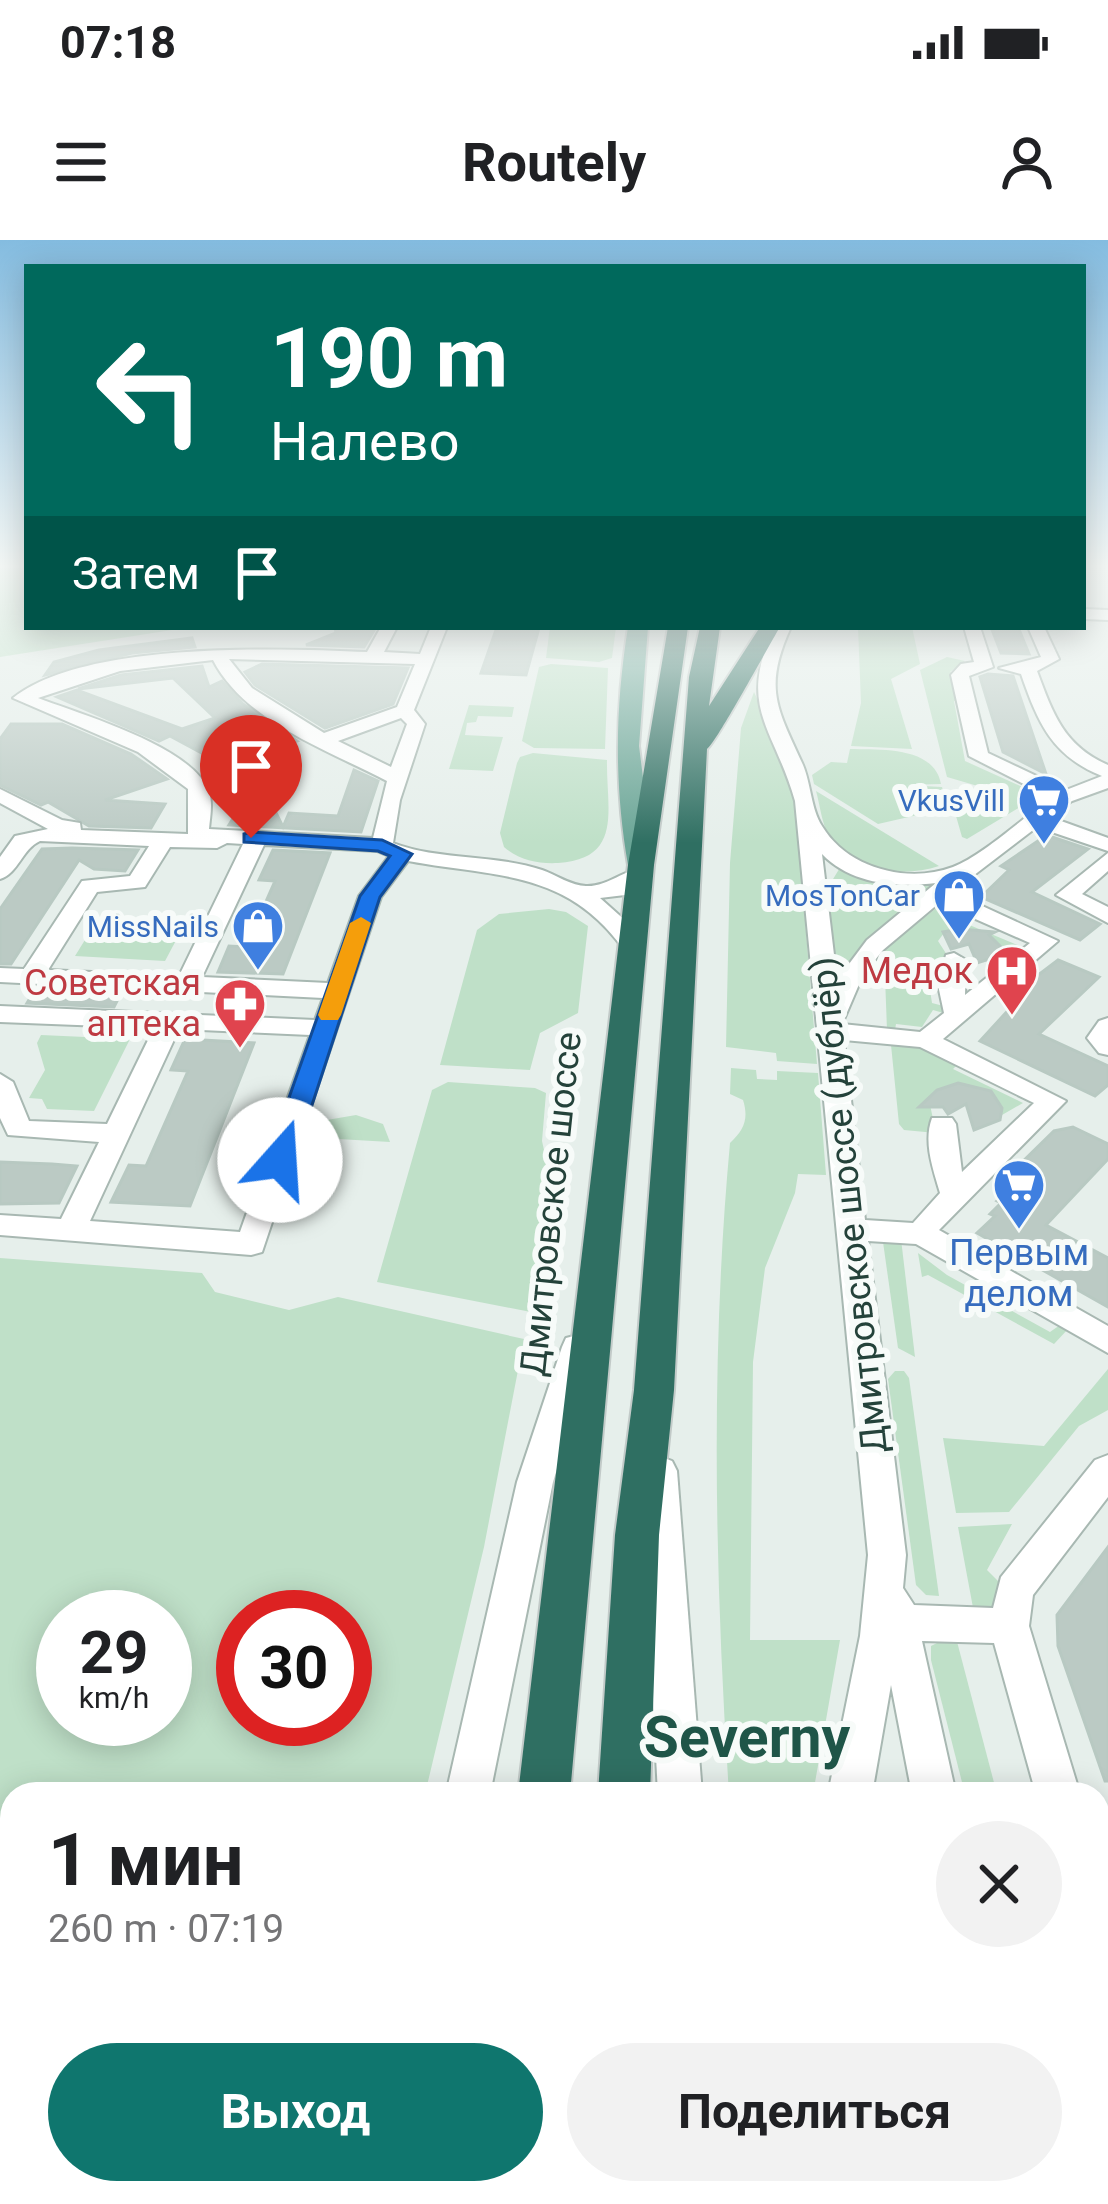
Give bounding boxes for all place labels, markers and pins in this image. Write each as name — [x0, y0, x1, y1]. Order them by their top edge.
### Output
pin — [200, 715, 302, 838]
supermarket icon: VkusVill — [1016, 772, 1072, 846]
place label: VkusVill — [898, 783, 1005, 818]
shop icon: MosTonCar — [931, 867, 987, 941]
place label: MosTonCar — [765, 878, 920, 913]
shop icon: MissNails — [230, 898, 286, 972]
place label: MissNails — [87, 909, 219, 944]
hospital icon: Медок — [984, 943, 1040, 1017]
place label: Медок — [861, 950, 974, 992]
place label: Советская аптека — [24, 962, 201, 1045]
pharmacy icon: Советская аптека — [212, 976, 268, 1050]
supermarket icon: Первым делом — [991, 1157, 1047, 1231]
place label: Первым делом — [949, 1232, 1089, 1315]

